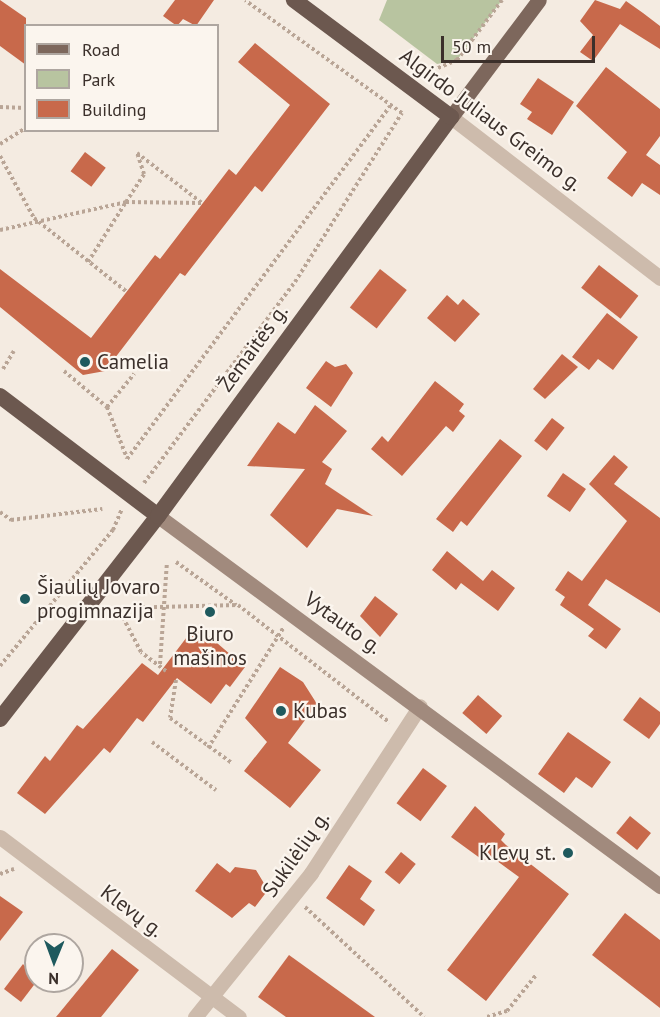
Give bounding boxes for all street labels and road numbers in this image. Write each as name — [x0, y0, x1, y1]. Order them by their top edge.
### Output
street label: Algirdo Juliaus Greimo g. — [395, 43, 587, 197]
street label: Žemaitės g. — [213, 299, 293, 397]
street label: Vytauto g. — [299, 586, 387, 660]
street label: Sukilėlių g. — [257, 806, 335, 902]
street label: Klevų g. — [96, 879, 168, 943]

